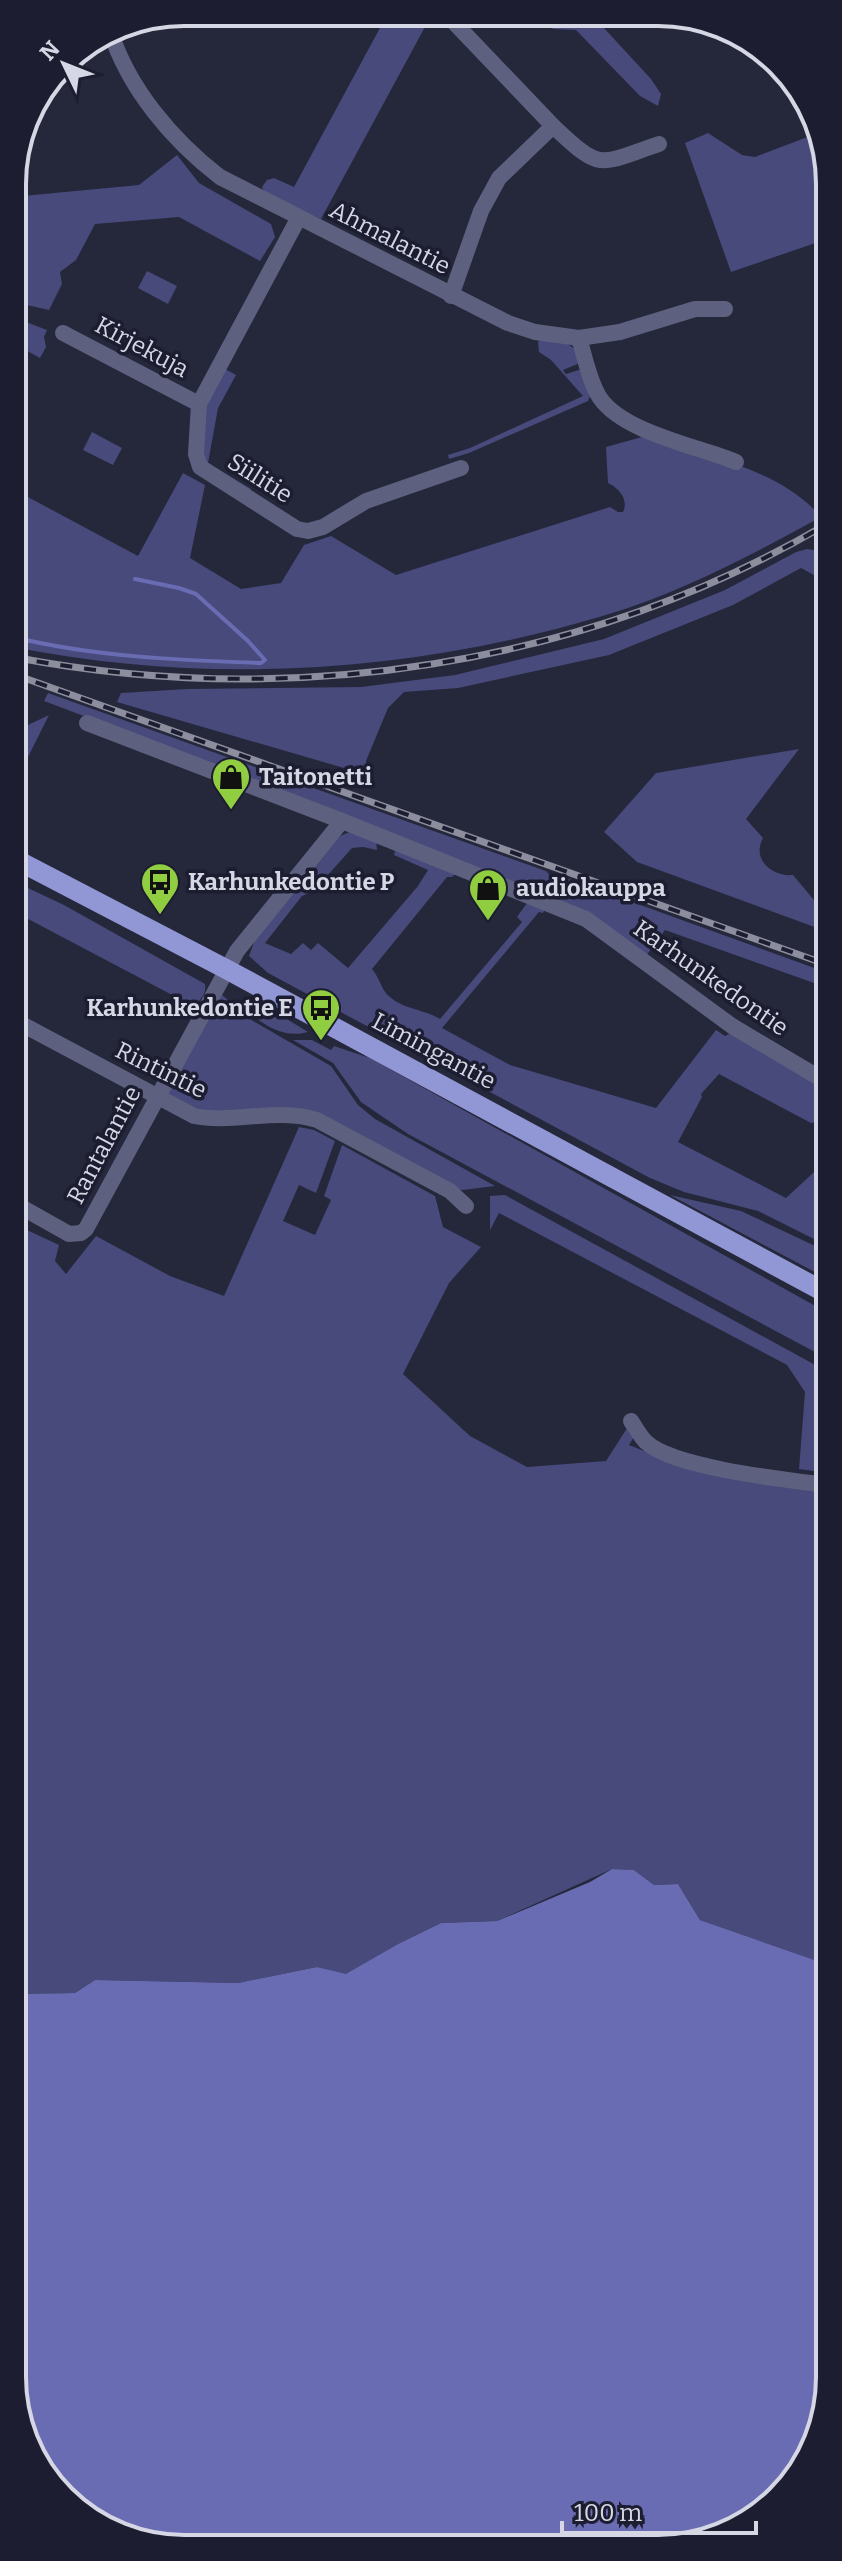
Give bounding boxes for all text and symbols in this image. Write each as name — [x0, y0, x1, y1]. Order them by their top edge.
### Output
north arrow — [24, 24, 104, 104]
text: N — [34, 35, 65, 66]
street label: Ahmalantie — [325, 196, 455, 280]
street label: Kirjekuja — [90, 311, 194, 383]
street label: Siilitie — [222, 447, 298, 509]
shop icon: Taitonetti — [210, 756, 252, 811]
place label: Taitonetti — [259, 763, 372, 791]
bus stop icon: Karhunkedontie P — [139, 861, 181, 916]
shop icon: audiokauppa — [467, 867, 509, 922]
place label: Karhunkedontie P — [188, 868, 395, 896]
place label: audiokauppa — [516, 874, 666, 902]
street label: Karhunkedontie — [628, 914, 794, 1042]
bus stop icon: Karhunkedontie E — [300, 987, 342, 1042]
place label: Karhunkedontie E — [87, 994, 293, 1022]
street label: Limingantie — [368, 1007, 500, 1095]
street label: Rintintie — [111, 1036, 211, 1104]
street label: Rantalantie — [61, 1081, 147, 1209]
scale bar — [562, 2485, 756, 2535]
text: 100 m — [574, 2499, 642, 2527]

